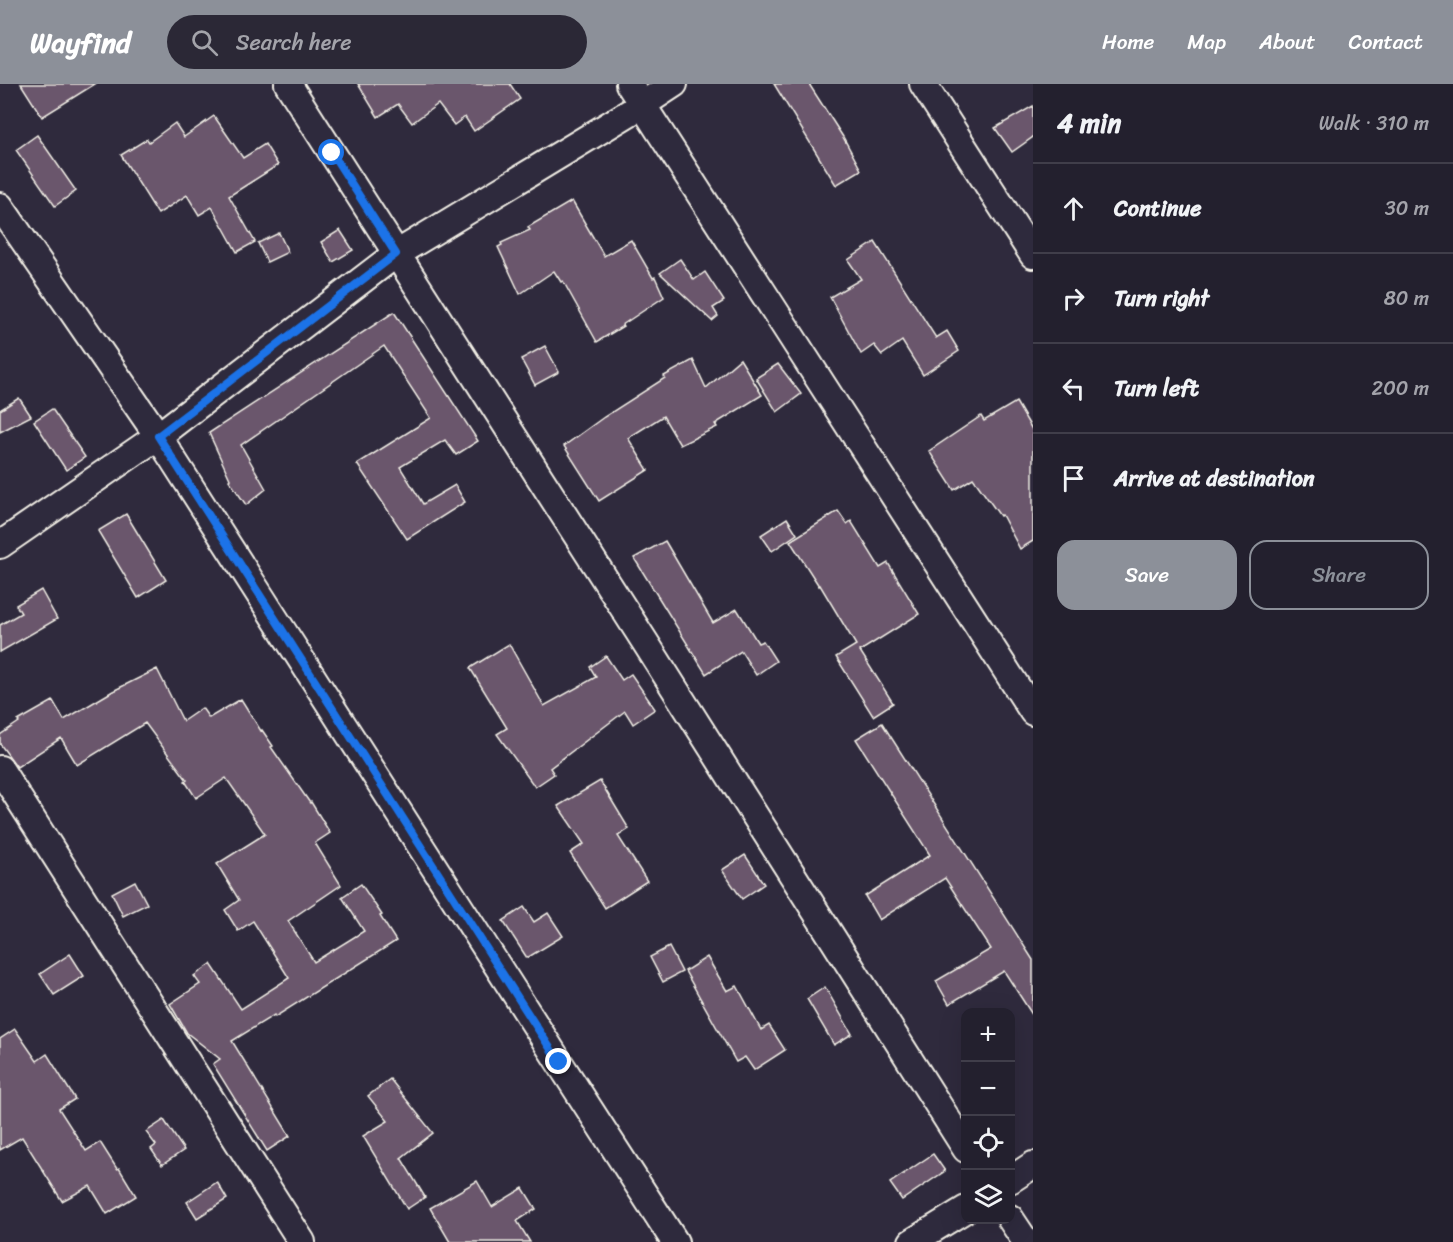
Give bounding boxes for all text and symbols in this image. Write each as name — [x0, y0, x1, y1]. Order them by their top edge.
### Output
search box — [167, 15, 587, 69]
text: Wayfind — [30, 18, 131, 67]
text: Search here — [236, 23, 352, 62]
text: Home — [1102, 23, 1154, 61]
text: Map — [1187, 23, 1226, 61]
text: About — [1259, 23, 1316, 61]
text: Contact — [1349, 23, 1423, 61]
icon: search — [188, 26, 221, 59]
text: 4 min — [1057, 100, 1121, 146]
text: Walk · 310 m — [1319, 106, 1429, 141]
route start — [318, 139, 344, 165]
text: Continue — [1114, 189, 1202, 228]
text: 30 m — [1385, 191, 1429, 226]
icon: ahead — [1057, 192, 1090, 225]
text: Turn right — [1114, 279, 1209, 318]
text: 80 m — [1384, 281, 1429, 316]
icon: right — [1057, 282, 1090, 315]
text: Turn left — [1114, 369, 1199, 408]
text: 200 m — [1372, 371, 1429, 406]
icon: left — [1057, 372, 1090, 405]
text: Arrive at destination — [1114, 459, 1315, 498]
icon: arrive — [1057, 462, 1090, 495]
button: Save — [1057, 540, 1237, 610]
button: Share — [1249, 540, 1429, 610]
map controls — [961, 1008, 1015, 1224]
button: + — [961, 1008, 1015, 1062]
route end — [545, 1048, 571, 1074]
button: − — [961, 1062, 1015, 1116]
button: locate — [961, 1116, 1015, 1170]
button: layers — [961, 1170, 1015, 1224]

